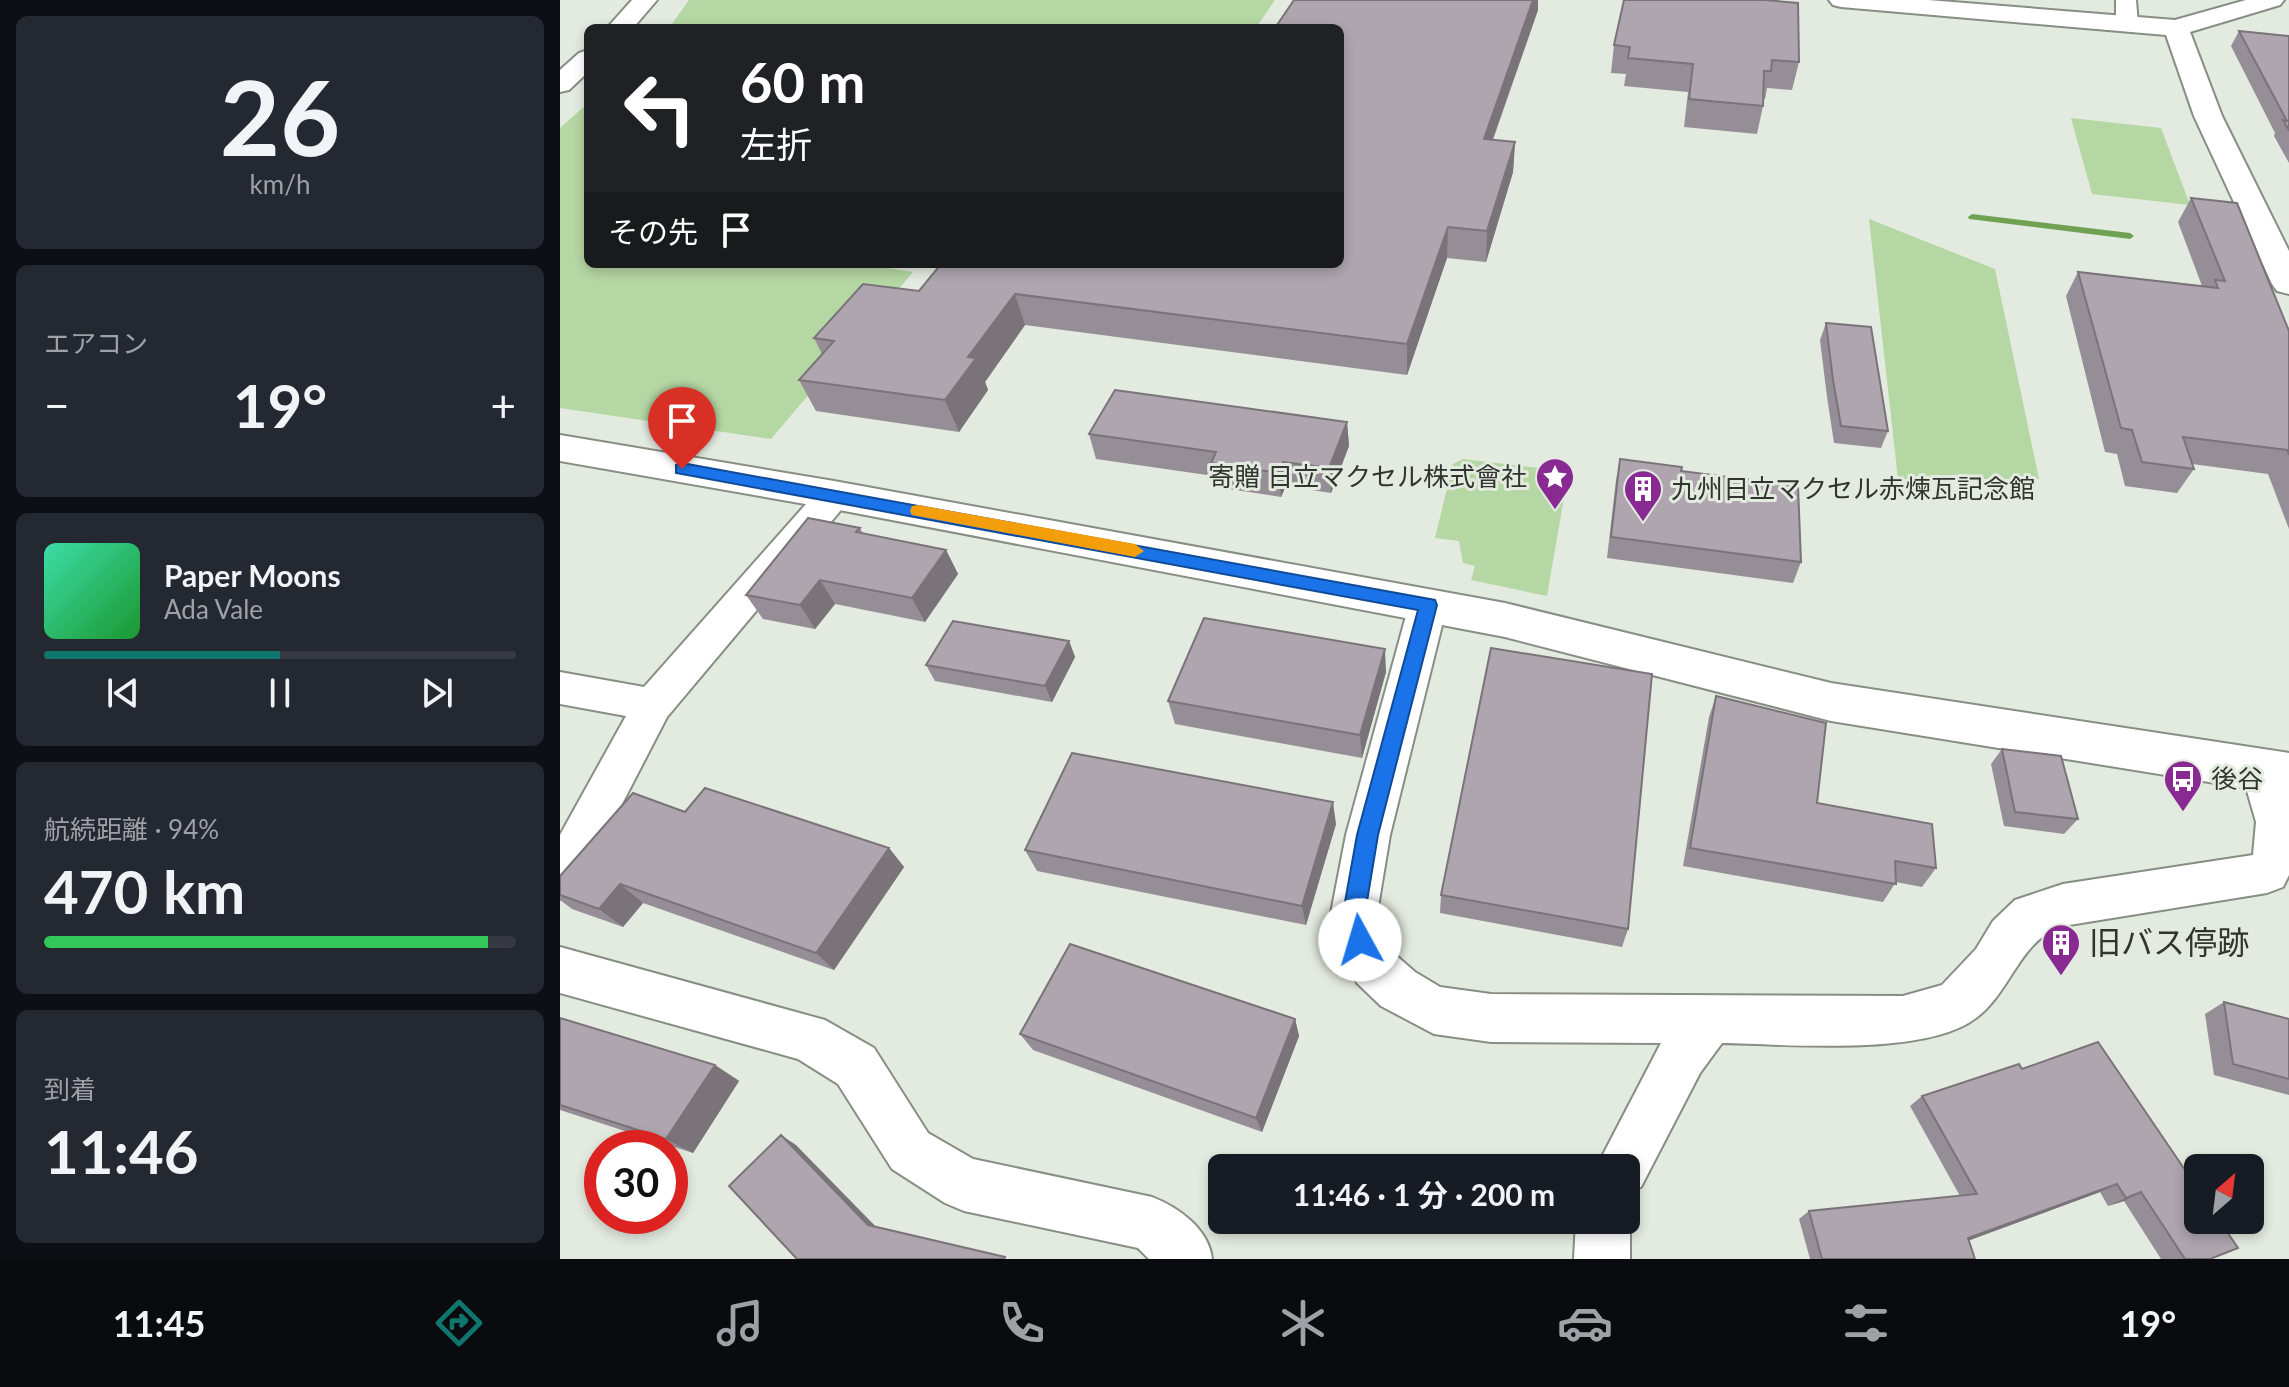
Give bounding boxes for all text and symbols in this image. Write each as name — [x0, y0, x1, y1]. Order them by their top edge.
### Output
text: 60 m — [740, 48, 865, 115]
text: 26 — [220, 53, 340, 178]
icon: left — [608, 56, 712, 160]
text: 左折 — [740, 122, 812, 166]
text: km/h — [250, 168, 310, 200]
icon: arrive — [714, 208, 758, 252]
text: その先 — [608, 213, 698, 249]
text: エアコン — [44, 327, 148, 359]
text: 19° — [233, 369, 327, 441]
text: − — [44, 379, 70, 431]
text: + — [490, 379, 516, 431]
pin — [648, 387, 716, 469]
icon: arrive — [660, 399, 704, 443]
place icon: 寄贈 日立マクセル株式會社 — [1534, 456, 1576, 511]
place label: 寄贈 日立マクセル株式會社 — [1208, 460, 1527, 492]
building icon: 九州日立マクセル赤煉瓦記念館 — [1622, 468, 1664, 523]
place label: 九州日立マクセル赤煉瓦記念館 — [1671, 472, 2035, 504]
text: Paper Moons — [164, 557, 341, 593]
text: Ada Vale — [164, 593, 263, 625]
icon: previous — [101, 671, 145, 715]
icon: pause — [258, 671, 302, 715]
icon: next — [415, 671, 459, 715]
bus stop icon: 後谷 — [2162, 758, 2204, 813]
place label: 後谷 — [2211, 762, 2263, 794]
text: 航続距離 · 94% — [44, 813, 219, 845]
text: 470 km — [44, 855, 245, 927]
position arrow — [1318, 898, 1402, 982]
building icon: 旧バス停跡 — [2040, 922, 2082, 977]
place label: 旧バス停跡 — [2089, 922, 2249, 961]
text: 到着 — [44, 1073, 96, 1105]
text: 11:46 — [44, 1115, 199, 1187]
speed limit sign: 30 — [584, 1130, 688, 1234]
north arrow — [2184, 1154, 2264, 1234]
map controls — [2184, 1154, 2264, 1234]
text: 11:46 · 1 分 · 200 m — [1293, 1176, 1555, 1212]
icon: directions — [431, 1295, 487, 1351]
icon: music — [712, 1295, 768, 1351]
icon: phone — [994, 1295, 1050, 1351]
icon: climate — [1275, 1295, 1331, 1351]
icon: car — [1557, 1295, 1613, 1351]
icon: filters — [1838, 1295, 1894, 1351]
text: 11:45 — [113, 1301, 206, 1345]
text: 19° — [2119, 1301, 2176, 1345]

